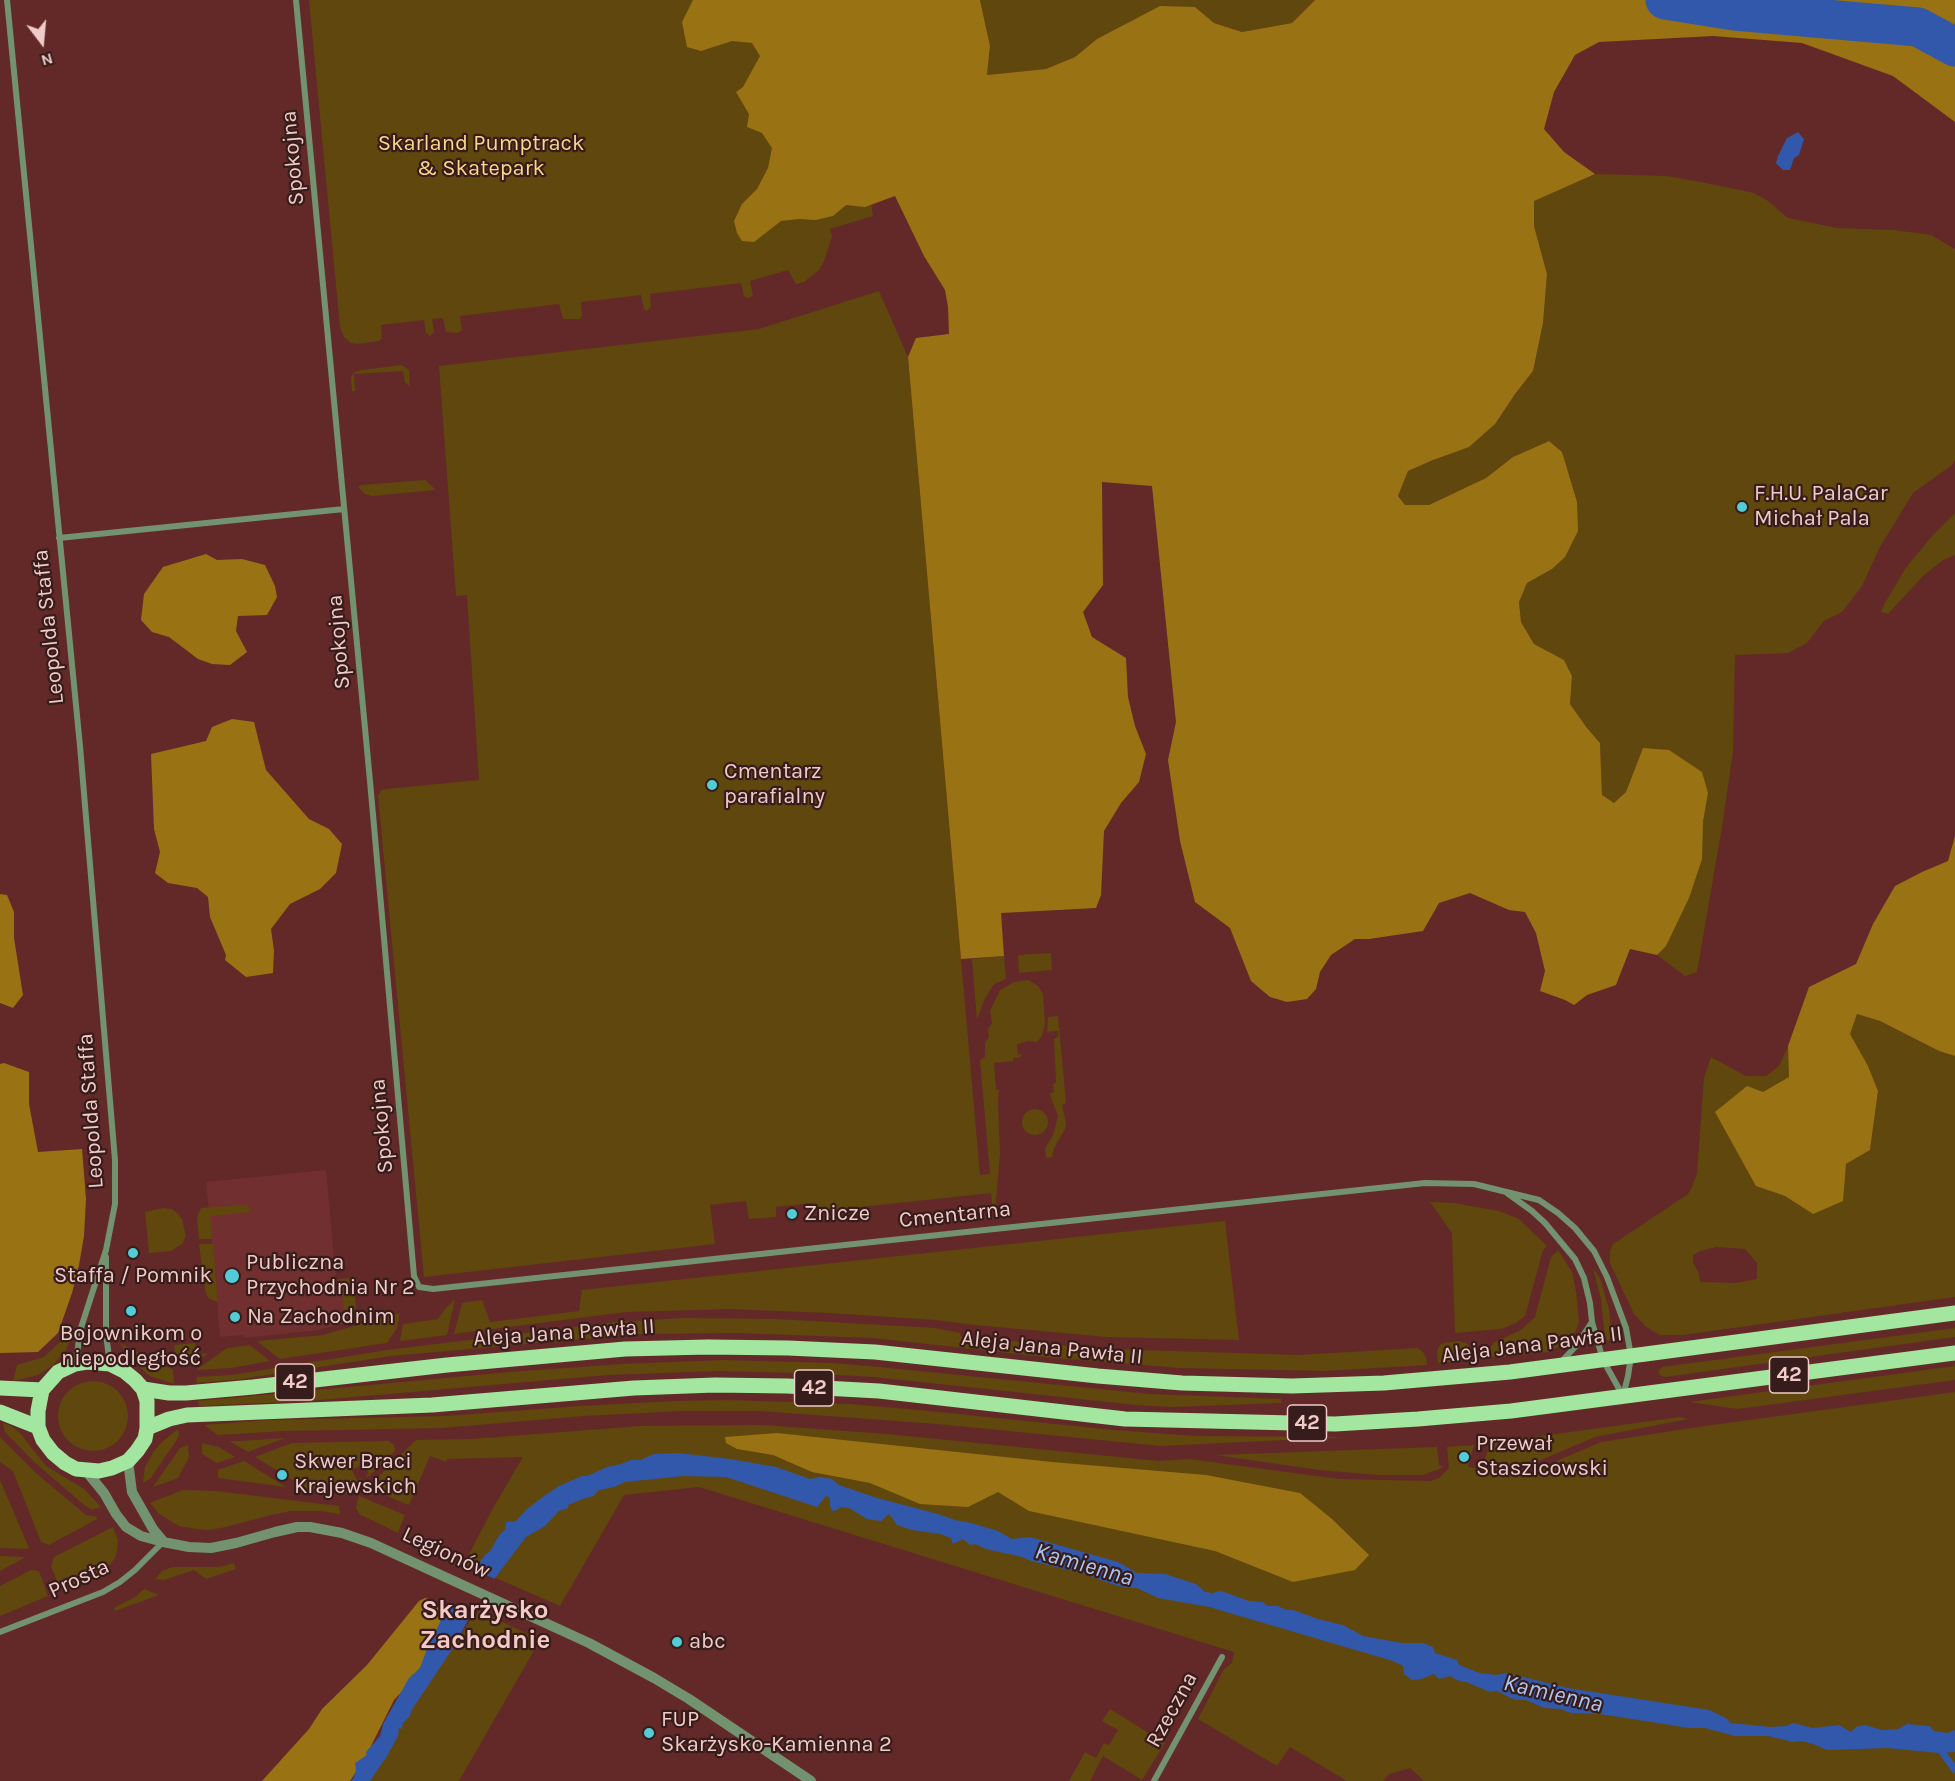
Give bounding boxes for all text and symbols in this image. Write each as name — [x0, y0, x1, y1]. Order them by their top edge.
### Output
north arrow — [12, 12, 72, 72]
text: N — [39, 49, 55, 70]
street label: Spokojna — [276, 110, 310, 206]
park label: Skarland Pumptrack & Skatepark — [378, 131, 584, 182]
place label: F.H.U. PalaCar Michał Pala — [1754, 481, 1888, 532]
marker: F.H.U. PalaCar Michał Pala — [1735, 500, 1749, 514]
street label: Leopolda Staffa — [28, 548, 70, 706]
street label: Spokojna — [322, 594, 356, 690]
place label: Cmentarz parafialny — [724, 759, 825, 810]
marker: Cmentarz parafialny — [705, 778, 719, 792]
street label: Leopolda Staffa — [72, 1032, 110, 1190]
street label: Spokojna — [365, 1078, 399, 1174]
street label: Cmentarna — [898, 1196, 1012, 1234]
place label: Znicze — [804, 1201, 870, 1227]
marker: Znicze — [785, 1207, 799, 1221]
marker: Staffa / Pomnik — [126, 1246, 140, 1260]
place label: Publiczna Przychodnia Nr 2 — [246, 1250, 415, 1302]
place label: Staffa / Pomnik — [54, 1263, 212, 1289]
marker: Publiczna Przychodnia Nr 2 — [223, 1267, 241, 1285]
marker: Bojownikom o niepodległość — [124, 1304, 138, 1318]
place label: Na Zachodnim — [247, 1304, 395, 1330]
marker: Na Zachodnim — [228, 1310, 242, 1324]
street label: Aleja Jana Pawła II — [472, 1313, 656, 1353]
place label: Bojownikom o niepodległość — [60, 1321, 202, 1372]
street label: Aleja Jana Pawła II — [1440, 1321, 1624, 1369]
street label: Aleja Jana Pawła II — [960, 1325, 1144, 1371]
road number: 42 — [1770, 1357, 1808, 1393]
road number: 42 — [276, 1364, 314, 1400]
road number: 42 — [794, 1370, 834, 1406]
road number: 42 — [1288, 1405, 1326, 1441]
place label: Przewał Staszicowski — [1476, 1431, 1608, 1482]
place label: Skwer Braci Krajewskich — [294, 1449, 417, 1500]
marker: Przewał Staszicowski — [1457, 1450, 1471, 1464]
marker: Skwer Braci Krajewskich — [275, 1468, 289, 1482]
street label: Legionów — [398, 1521, 494, 1585]
water label: Kamienna — [1031, 1537, 1137, 1593]
street label: Prosta — [44, 1553, 114, 1605]
district label: Skarżysko Zachodnie — [420, 1595, 550, 1656]
place label: abc — [689, 1629, 725, 1655]
marker: abc — [670, 1635, 684, 1649]
street label: Rzeczna — [1140, 1668, 1204, 1752]
water label: Kamienna — [1500, 1669, 1606, 1719]
place label: FUP Skarżysko-Kamienna 2 — [661, 1707, 892, 1759]
marker: FUP Skarżysko-Kamienna 2 — [642, 1726, 656, 1740]

